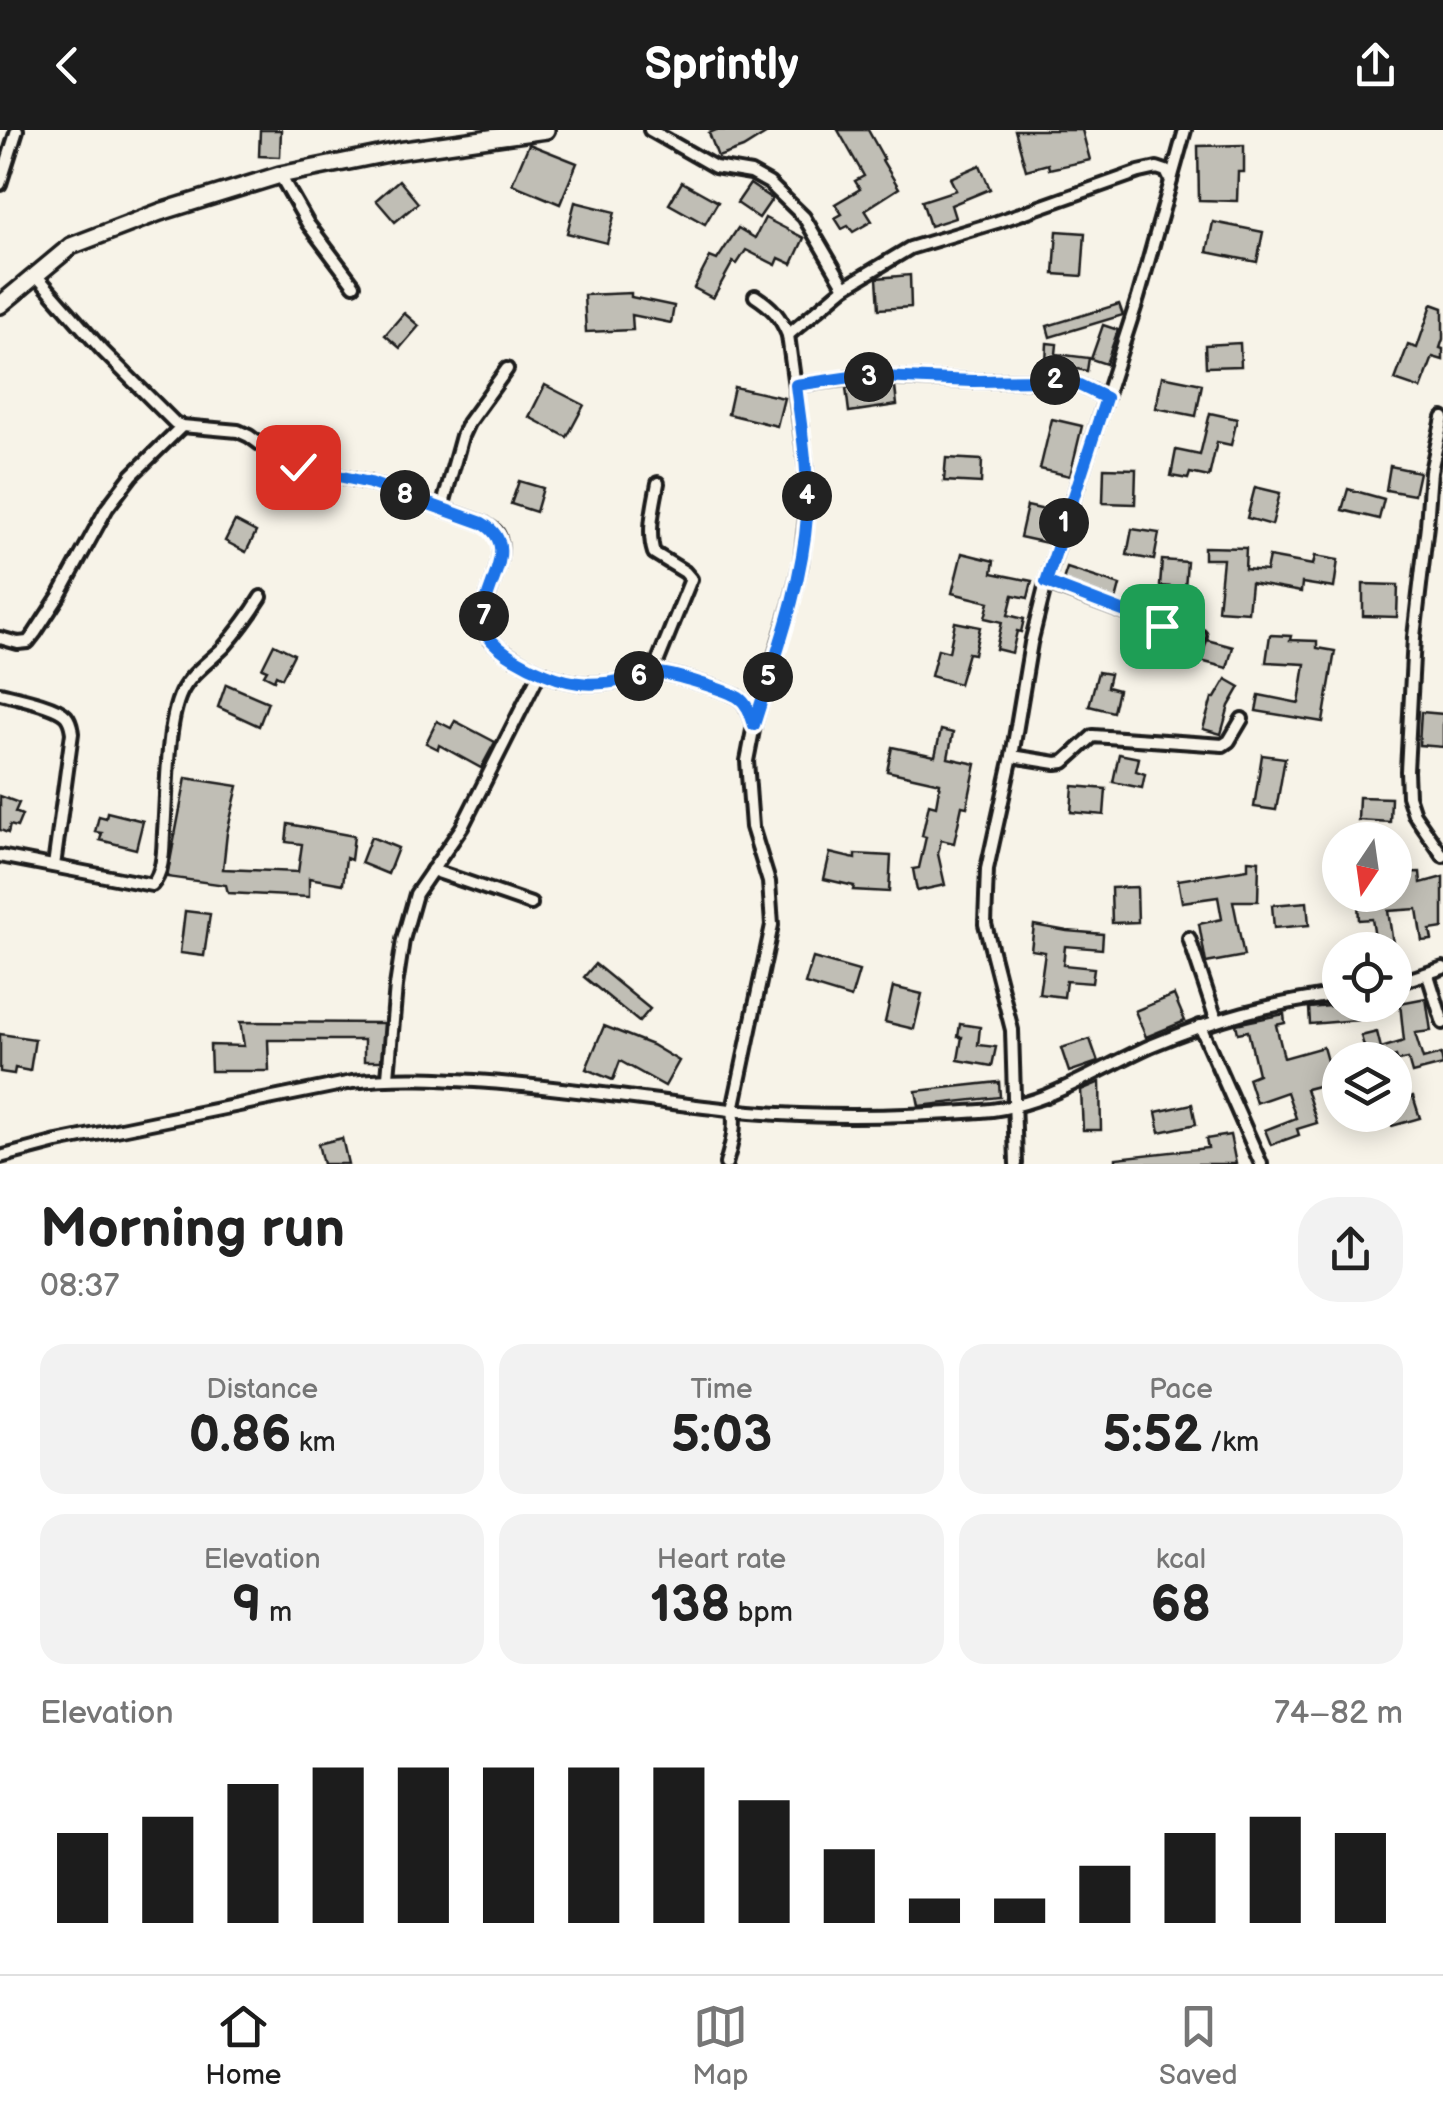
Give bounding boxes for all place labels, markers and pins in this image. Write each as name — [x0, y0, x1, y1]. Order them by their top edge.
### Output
pin: 3 — [844, 352, 894, 402]
pin: 2 — [1030, 355, 1080, 405]
pin — [256, 425, 341, 510]
pin: 8 — [380, 470, 430, 520]
pin: 4 — [782, 471, 832, 521]
pin: 1 — [1039, 498, 1089, 548]
pin — [1120, 584, 1205, 669]
pin: 7 — [459, 591, 509, 641]
pin: 6 — [614, 651, 664, 701]
pin: 5 — [743, 652, 793, 702]

